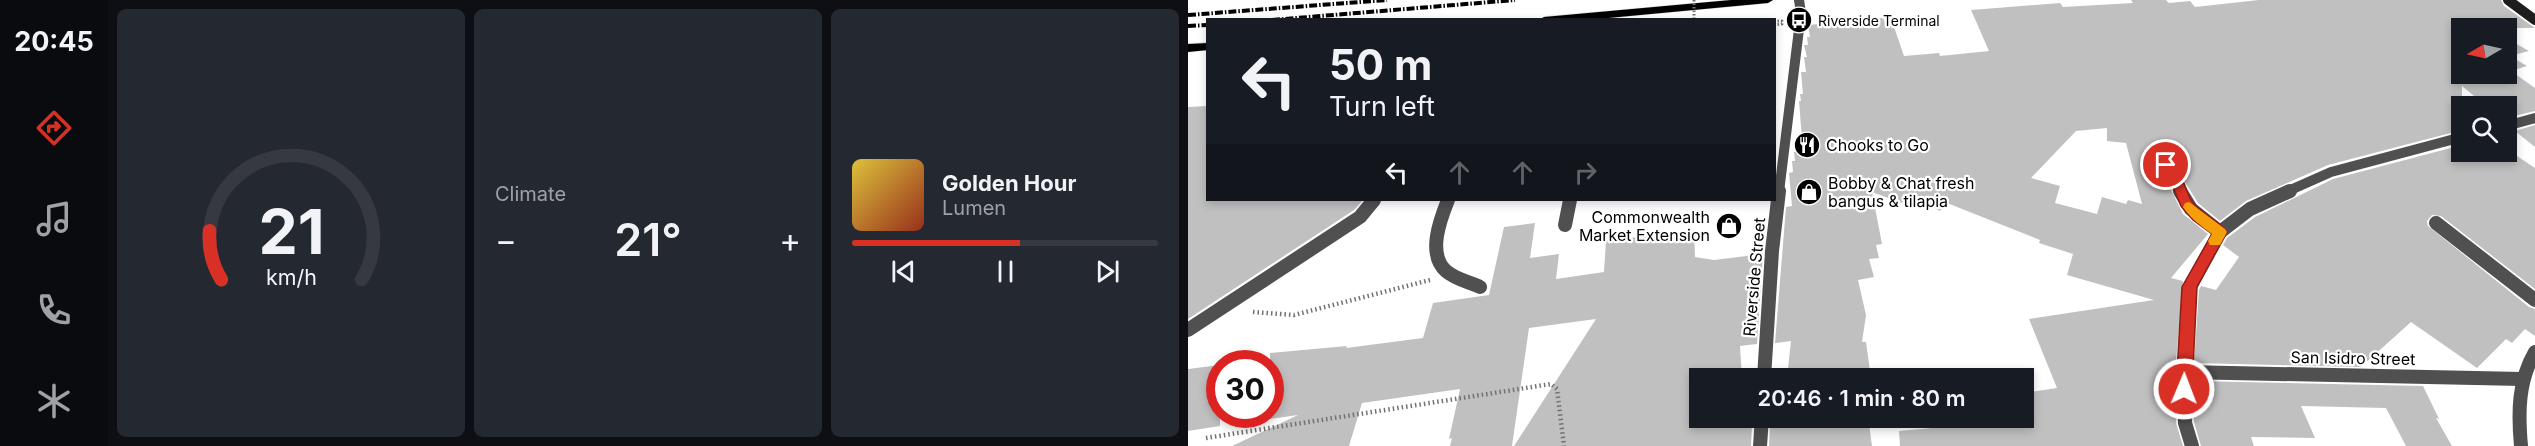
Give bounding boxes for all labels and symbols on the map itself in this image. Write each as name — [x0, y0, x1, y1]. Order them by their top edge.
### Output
bus stop icon: Riverside Terminal — [1784, 5, 1814, 35]
place label: Riverside Terminal — [1818, 12, 1940, 29]
north arrow — [2451, 18, 2517, 84]
restaurant icon: Chooks to Go — [1792, 130, 1822, 160]
place label: Chooks to Go — [1826, 135, 1929, 155]
pin — [2140, 139, 2191, 190]
place label: Bobby & Chat fresh bangus & tilapia — [1828, 173, 1974, 211]
shop icon: Bobby & Chat fresh bangus & tilapia — [1794, 177, 1824, 207]
place label: Commonwealth Market Extension — [1579, 207, 1710, 245]
shop icon: Commonwealth Market Extension — [1714, 211, 1744, 241]
street label: Riverside Street — [1739, 217, 1769, 337]
street label: San Isidro Street — [2291, 347, 2415, 369]
speed limit sign: 30 — [1206, 350, 1284, 428]
position arrow — [2152, 357, 2216, 421]

